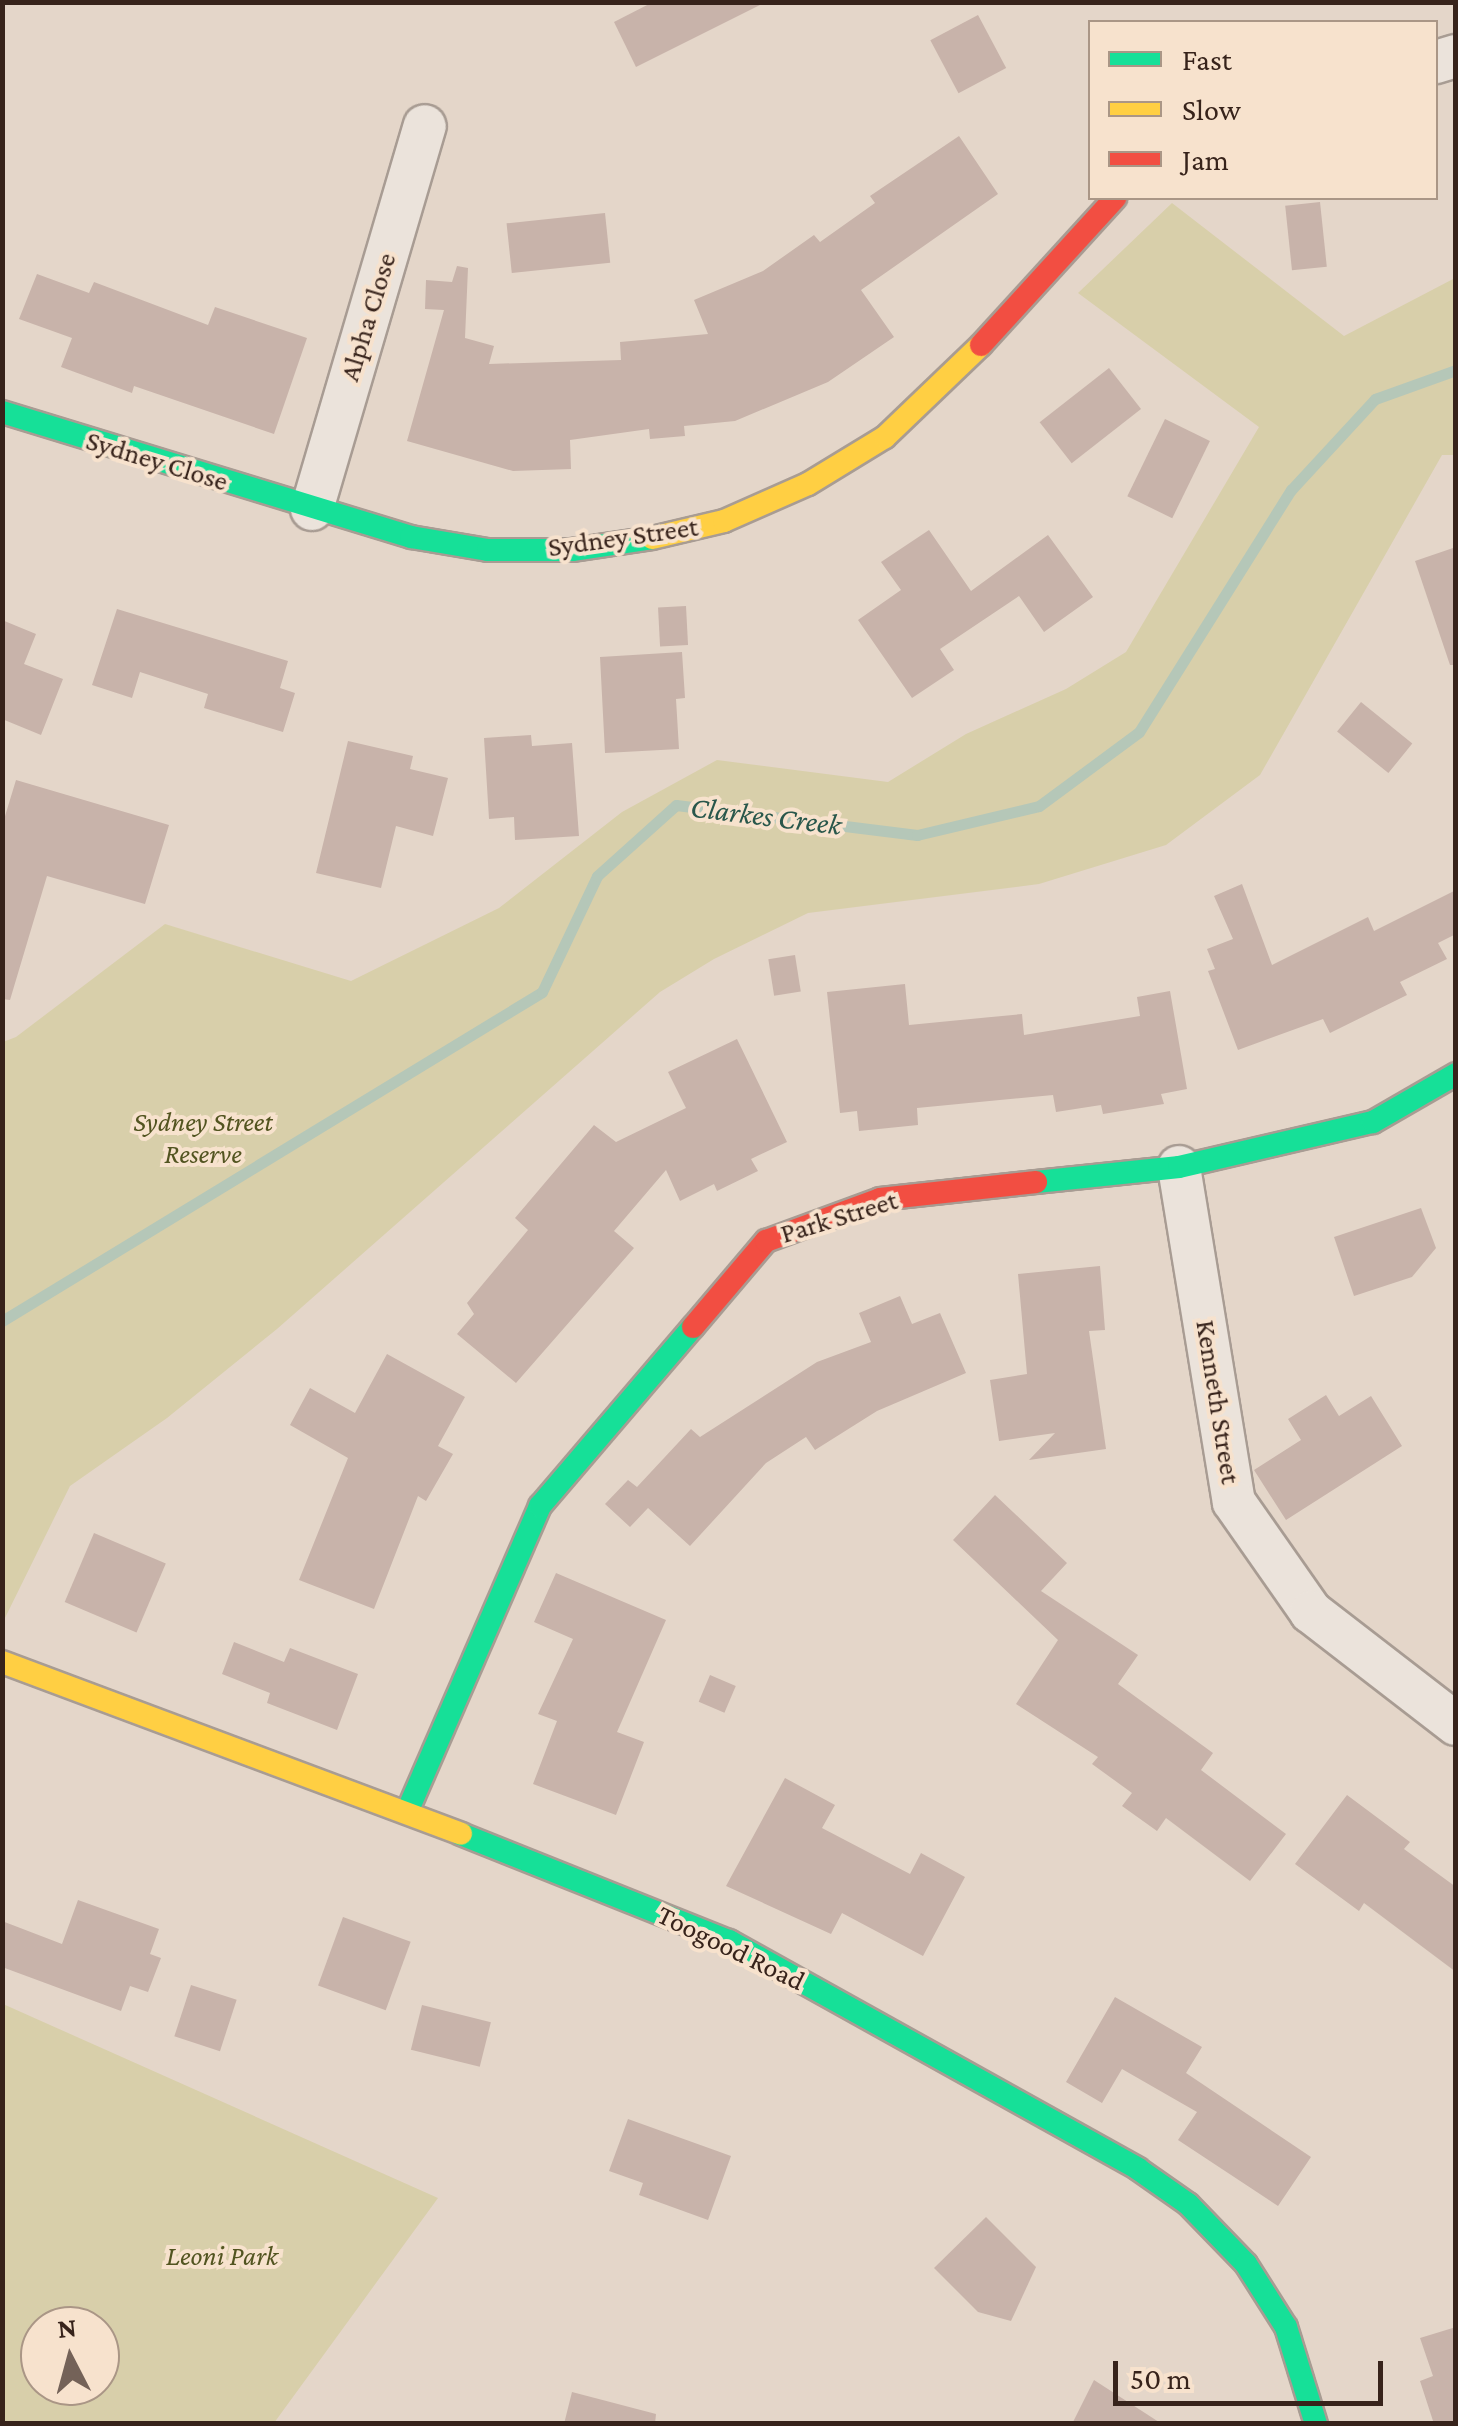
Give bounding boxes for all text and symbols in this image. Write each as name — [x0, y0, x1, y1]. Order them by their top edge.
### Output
legend — [1088, 20, 1438, 200]
text: Fast — [1182, 43, 1232, 76]
text: Slow — [1182, 93, 1241, 126]
text: Jam — [1182, 143, 1229, 176]
street label: Alpha Close — [333, 249, 403, 385]
street label: Sydney Close — [82, 423, 232, 499]
street label: Sydney Street — [546, 510, 700, 564]
water label: Clarkes Creek — [688, 789, 844, 843]
park label: Sydney Street Reserve — [133, 1105, 273, 1171]
street label: Park Street — [776, 1183, 902, 1251]
street label: Kenneth Street — [1188, 1318, 1248, 1486]
street label: Toogood Road — [652, 1898, 810, 1998]
park label: Leoni Park — [166, 2239, 278, 2273]
north arrow — [20, 2306, 120, 2406]
text: N — [56, 2311, 78, 2344]
scale bar — [1118, 2341, 1388, 2403]
text: 50 m — [1130, 2362, 1191, 2395]

